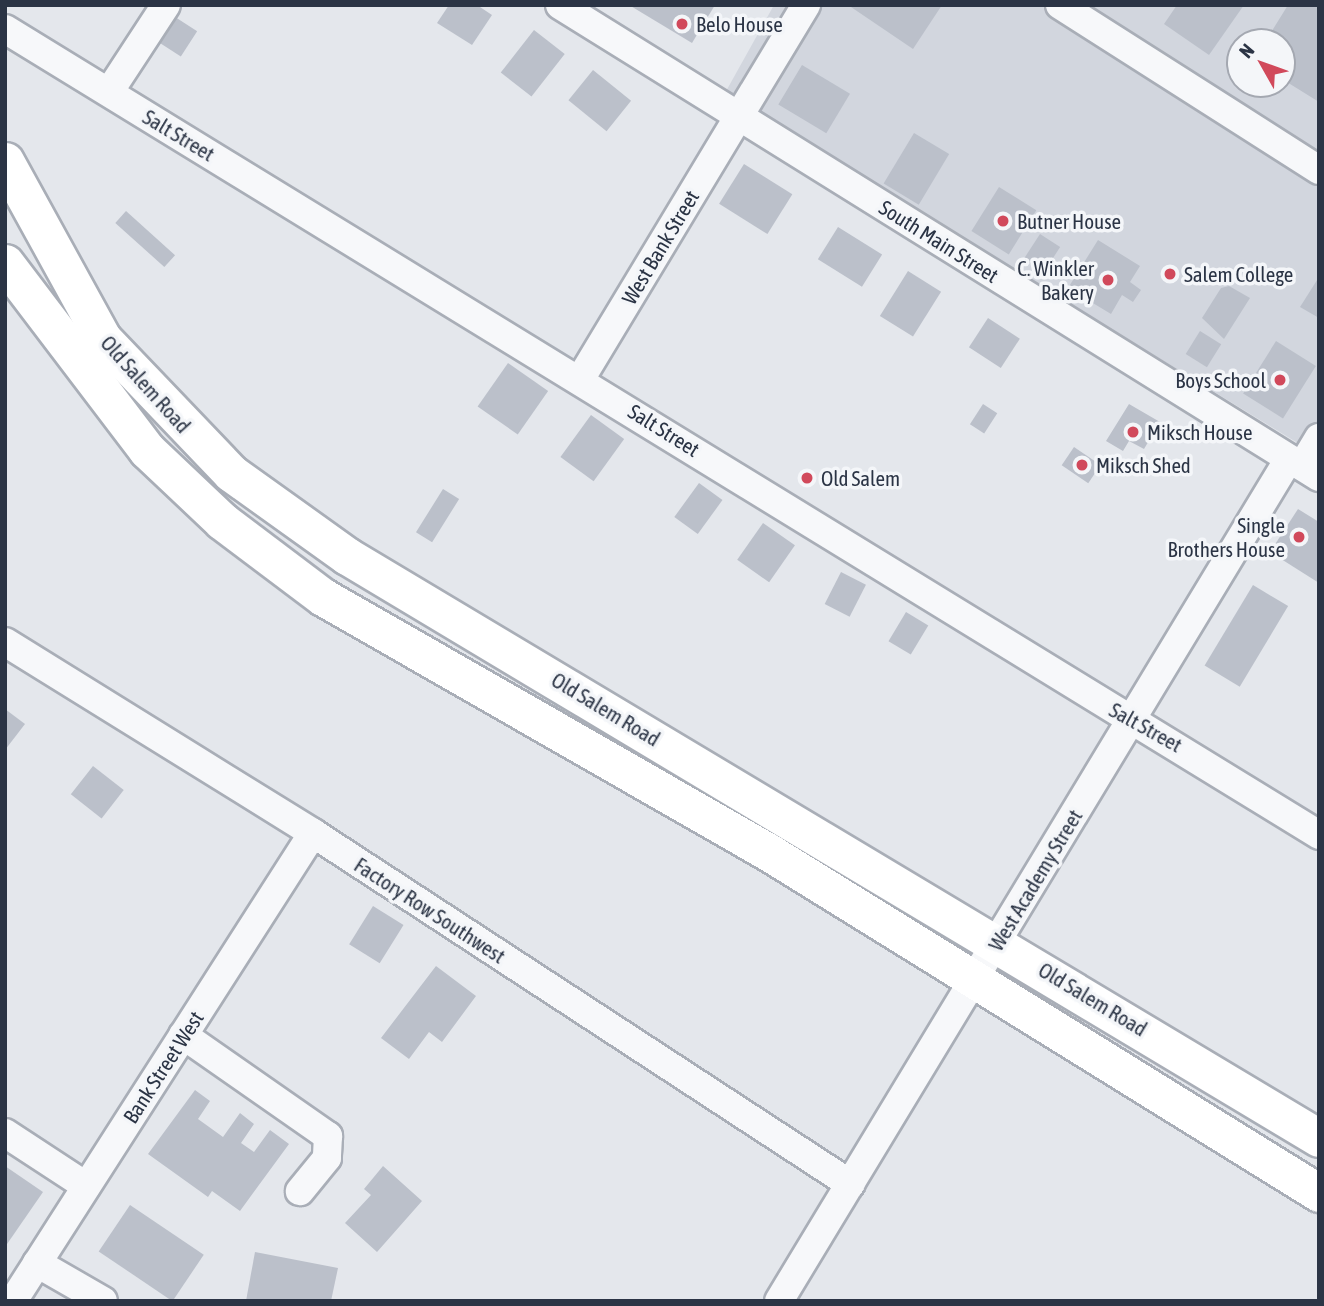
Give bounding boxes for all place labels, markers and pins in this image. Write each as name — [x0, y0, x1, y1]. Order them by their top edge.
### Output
place label: Belo House — [696, 11, 783, 37]
marker: Belo House — [674, 16, 690, 32]
place label: Butner House — [1017, 208, 1121, 234]
marker: Butner House — [995, 213, 1011, 229]
place label: C. Winkler Bakery — [1017, 255, 1094, 305]
place label: Salem College — [1184, 261, 1293, 287]
marker: Salem College — [1162, 266, 1178, 282]
marker: C. Winkler Bakery — [1100, 272, 1116, 288]
place label: Boys School — [1175, 367, 1266, 393]
marker: Boys School — [1272, 372, 1288, 388]
place label: Miksch House — [1147, 419, 1253, 445]
marker: Miksch House — [1125, 424, 1141, 440]
place label: Miksch Shed — [1096, 452, 1191, 478]
marker: Miksch Shed — [1074, 457, 1090, 473]
place label: Old Salem — [821, 465, 900, 491]
marker: Old Salem — [799, 470, 815, 486]
place label: Single Brothers House — [1168, 512, 1285, 562]
marker: Single Brothers House — [1291, 529, 1307, 545]

